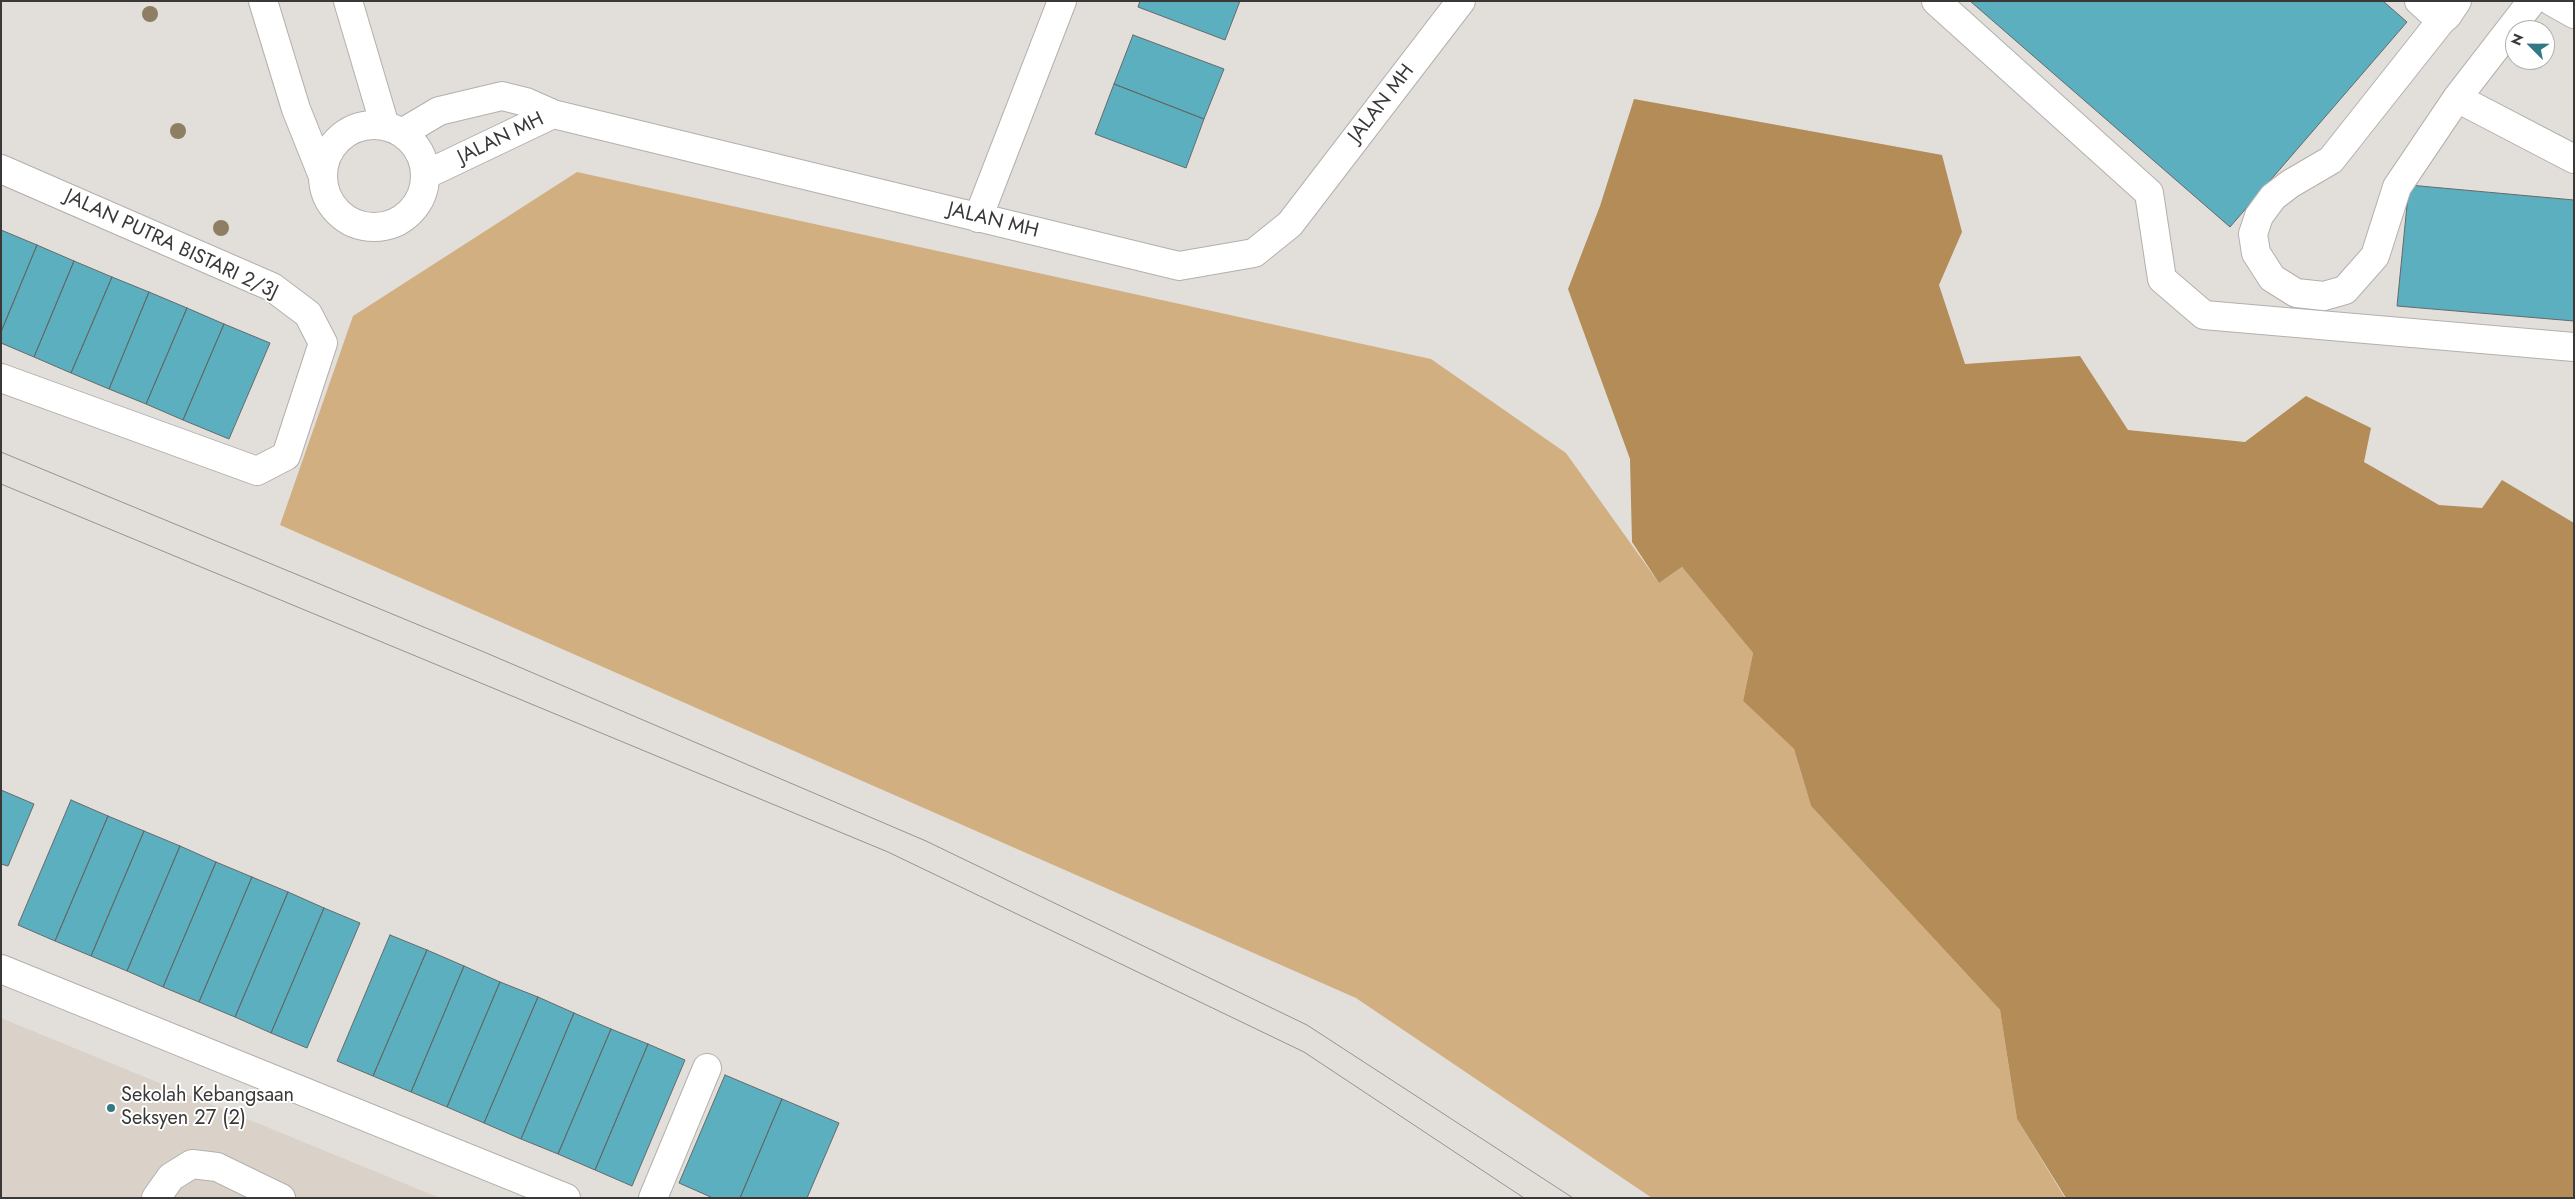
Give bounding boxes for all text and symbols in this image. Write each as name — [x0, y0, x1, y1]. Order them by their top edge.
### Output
north arrow — [2505, 20, 2555, 70]
text: N — [2506, 31, 2528, 49]
street label: JALAN MH — [1344, 60, 1420, 148]
street label: JALAN MH — [454, 108, 548, 170]
street label: JALAN PUTRA BISTARI 2/3J — [61, 185, 281, 305]
street label: JALAN MH — [945, 198, 1041, 244]
place label: Sekolah Kebangsaan Seksyen 27 (2) — [121, 1084, 294, 1131]
marker: Sekolah Kebangsaan Seksyen 27 (2) — [105, 1102, 117, 1114]

